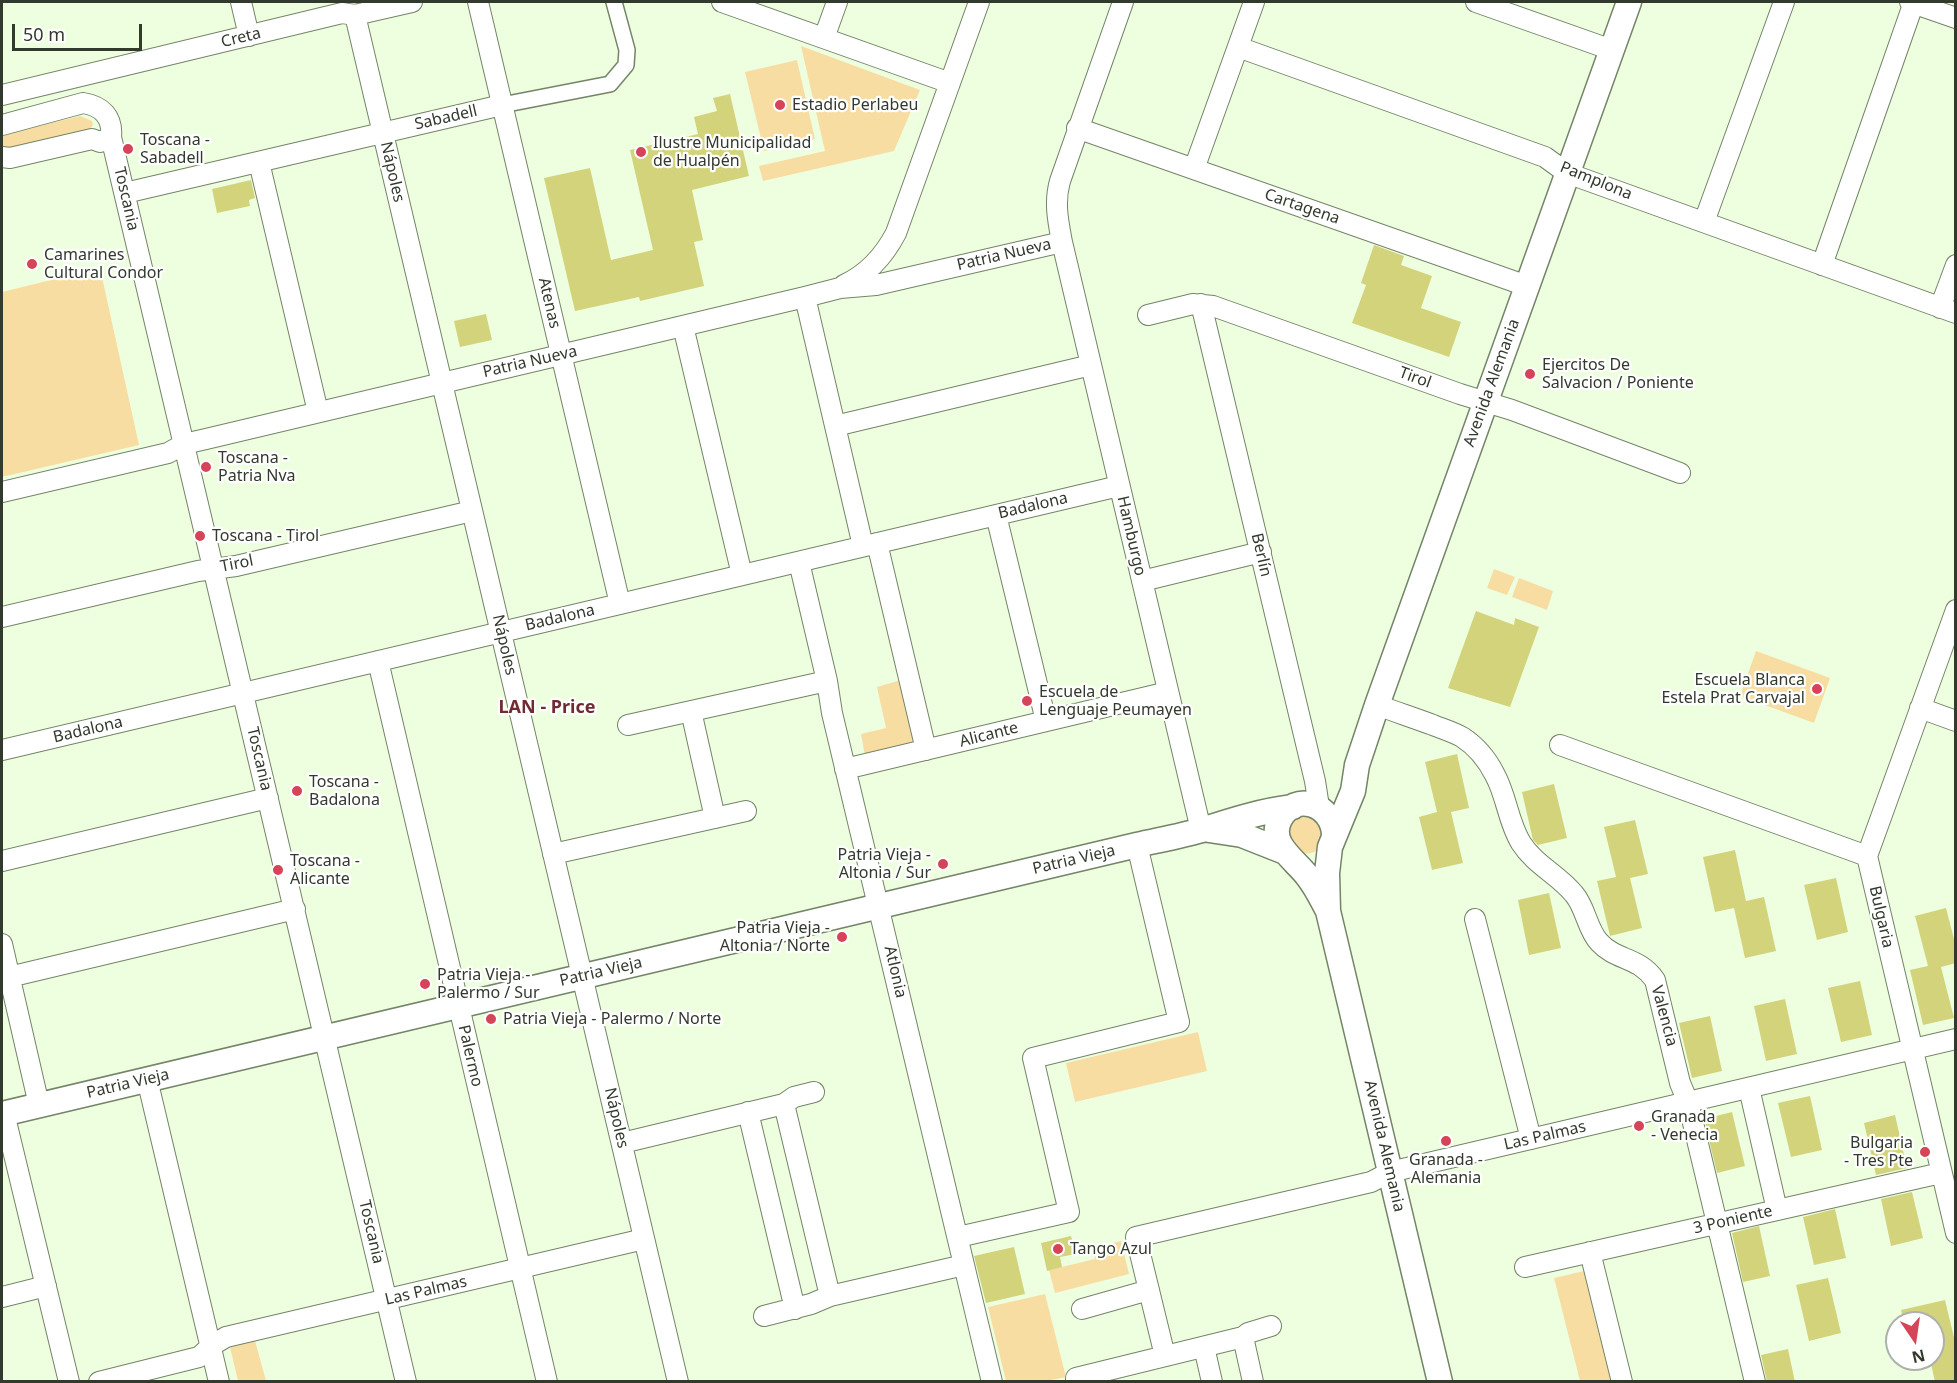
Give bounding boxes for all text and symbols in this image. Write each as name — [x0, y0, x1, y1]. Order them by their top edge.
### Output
scale bar — [15, 12, 146, 50]
text: 50 m — [23, 22, 65, 46]
street label: Creta — [219, 24, 263, 52]
place label: Estadio Perlabeu — [792, 95, 918, 115]
marker: Estadio Perlabeu — [773, 98, 787, 112]
street label: Sabadell — [413, 101, 479, 135]
place label: Toscana - Sabadell — [140, 130, 210, 168]
place label: Ilustre Municipalidad de Hualpén — [653, 133, 811, 171]
street label: Nápoles — [376, 140, 408, 204]
marker: Toscana - Sabadell — [121, 142, 135, 156]
marker: Ilustre Municipalidad de Hualpén — [634, 145, 648, 159]
street label: Pamplona — [1557, 158, 1635, 204]
street label: Toscania — [109, 165, 143, 233]
street label: Cartagena — [1262, 185, 1342, 229]
street label: Patria Nueva — [955, 235, 1053, 275]
place label: Camarines Cultural Condor — [44, 245, 163, 283]
marker: Camarines Cultural Condor — [25, 257, 39, 271]
street label: Atenas — [534, 276, 564, 330]
street label: Avenida Alemania — [1460, 316, 1524, 450]
street label: Patria Nueva — [481, 342, 579, 382]
place label: Ejercitos De Salvacion / Poniente — [1542, 355, 1694, 393]
street label: Tirol — [1396, 363, 1434, 393]
marker: Ejercitos De Salvacion / Poniente — [1523, 367, 1537, 381]
place label: Toscana - Patria Nva — [218, 448, 296, 486]
marker: Toscana - Patria Nva — [199, 460, 213, 474]
street label: Badalona — [996, 489, 1070, 523]
street label: Hamburgo — [1112, 494, 1150, 578]
place label: Toscana - Tirol — [212, 526, 319, 546]
marker: Toscana - Tirol — [193, 529, 207, 543]
street label: Berlín — [1247, 531, 1275, 579]
street label: Tirol — [219, 551, 255, 577]
street label: Badalona — [523, 601, 597, 635]
street label: Nápoles — [488, 613, 520, 677]
place label: Escuela Blanca Estela Prat Carvajal — [1661, 670, 1805, 708]
place label: Escuela de Lenguaje Peumayen — [1039, 682, 1192, 720]
marker: Escuela Blanca Estela Prat Carvajal — [1810, 682, 1824, 696]
marker: Escuela de Lenguaje Peumayen — [1020, 694, 1034, 708]
district label: LAN - Price — [499, 697, 595, 719]
street label: Badalona — [51, 713, 125, 747]
street label: Alicante — [958, 718, 1020, 752]
street label: Toscania — [242, 725, 276, 793]
place label: Toscana - Badalona — [309, 772, 380, 810]
marker: Toscana - Badalona — [290, 784, 304, 798]
street label: Patria Vieja — [1031, 841, 1117, 879]
place label: Patria Vieja - Altonia / Sur — [838, 845, 931, 883]
place label: Toscana - Alicante — [290, 851, 360, 889]
marker: Patria Vieja - Altonia / Sur — [936, 857, 950, 871]
marker: Toscana - Alicante — [271, 863, 285, 877]
street label: Bulgaria — [1865, 884, 1897, 950]
place label: Patria Vieja - Altonia / Norte — [720, 918, 830, 956]
marker: Patria Vieja - Altonia / Norte — [835, 930, 849, 944]
street label: Atlonia — [880, 944, 910, 1000]
street label: Patria Vieja — [558, 953, 644, 991]
place label: Patria Vieja - Palermo / Sur — [437, 965, 540, 1003]
marker: Patria Vieja - Palermo / Sur — [418, 977, 432, 991]
street label: Valencia — [1647, 984, 1681, 1048]
place label: Patria Vieja - Palermo / Norte — [503, 1009, 721, 1029]
marker: Patria Vieja - Palermo / Norte — [484, 1012, 498, 1026]
street label: Palermo — [454, 1023, 486, 1089]
street label: Patria Vieja — [85, 1065, 171, 1103]
street label: Avenida Alemania — [1359, 1078, 1409, 1214]
street label: Nápoles — [600, 1086, 632, 1150]
place label: Granada - Venecia — [1651, 1107, 1718, 1145]
street label: Las Palmas — [1502, 1117, 1588, 1155]
marker: Granada - Venecia — [1632, 1119, 1646, 1133]
place label: Bulgaria - Tres Pte — [1844, 1133, 1913, 1171]
marker: Granada - Alemania — [1439, 1134, 1453, 1148]
marker: Bulgaria - Tres Pte — [1918, 1145, 1932, 1159]
place label: Granada - Alemania — [1409, 1150, 1483, 1188]
street label: Toscania — [354, 1198, 388, 1266]
street label: 3 Poniente — [1692, 1202, 1774, 1238]
place label: Tango Azul — [1070, 1239, 1152, 1259]
marker: Tango Azul — [1051, 1242, 1065, 1256]
street label: Las Palmas — [383, 1272, 469, 1310]
north arrow — [1885, 1311, 1945, 1371]
text: N — [1910, 1344, 1927, 1369]

